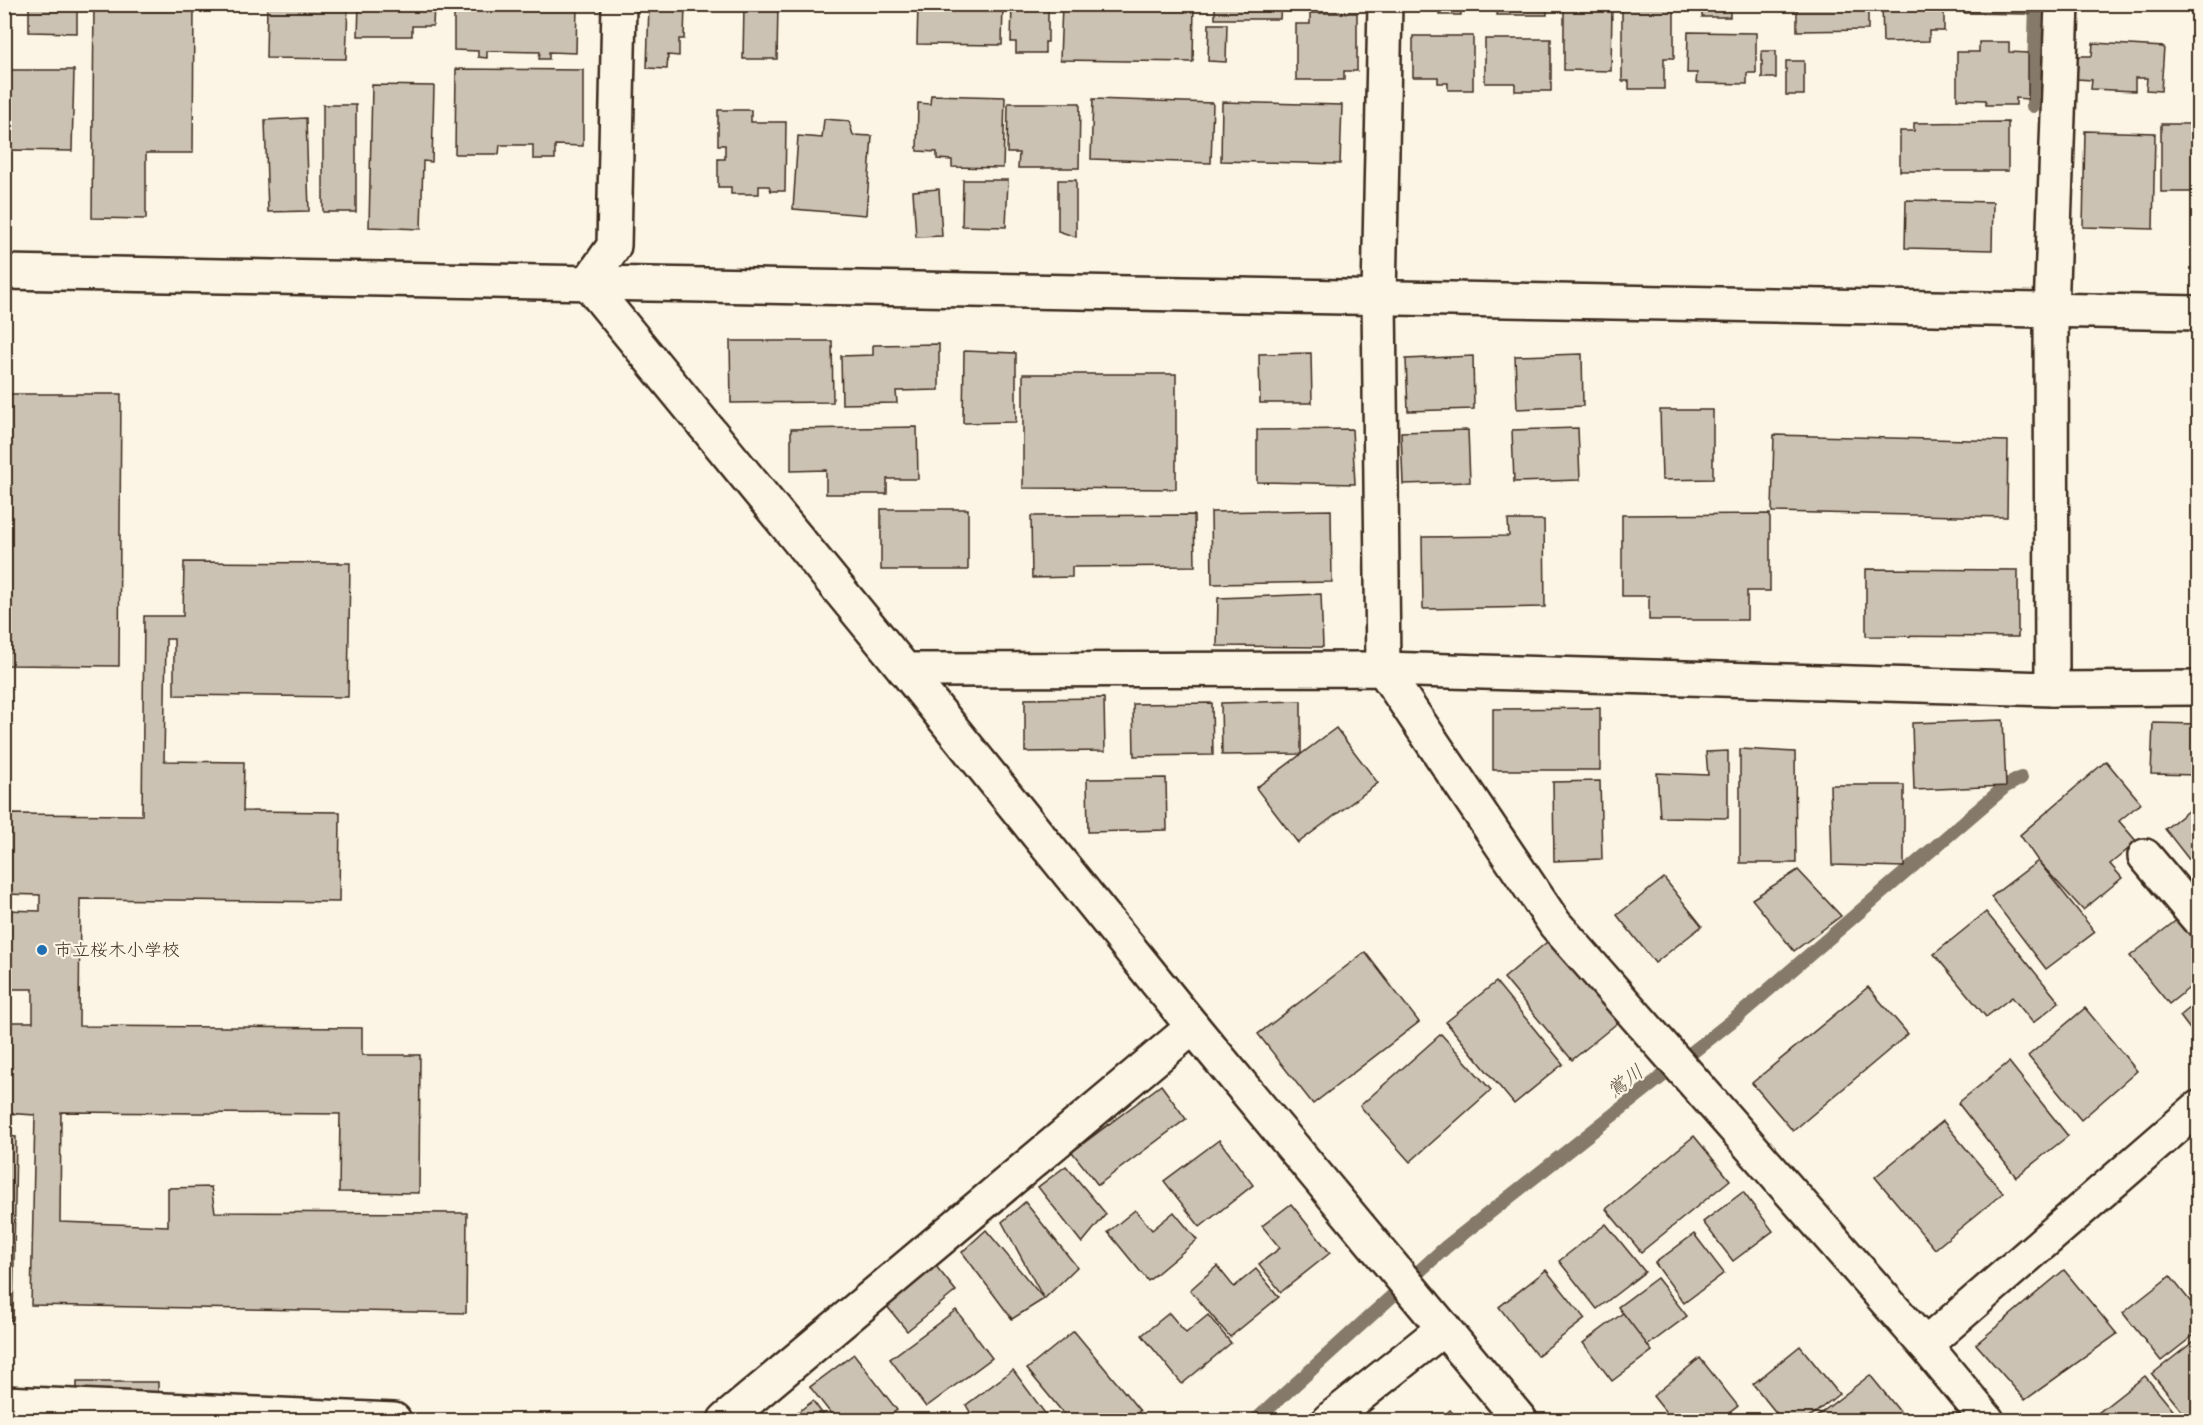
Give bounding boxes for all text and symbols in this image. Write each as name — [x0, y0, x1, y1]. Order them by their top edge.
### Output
place label: 市立桜木小学校 — [54, 938, 180, 963]
marker: 市立桜木小学校 — [35, 943, 49, 957]
water label: 鴬川 — [1601, 1058, 1650, 1105]

